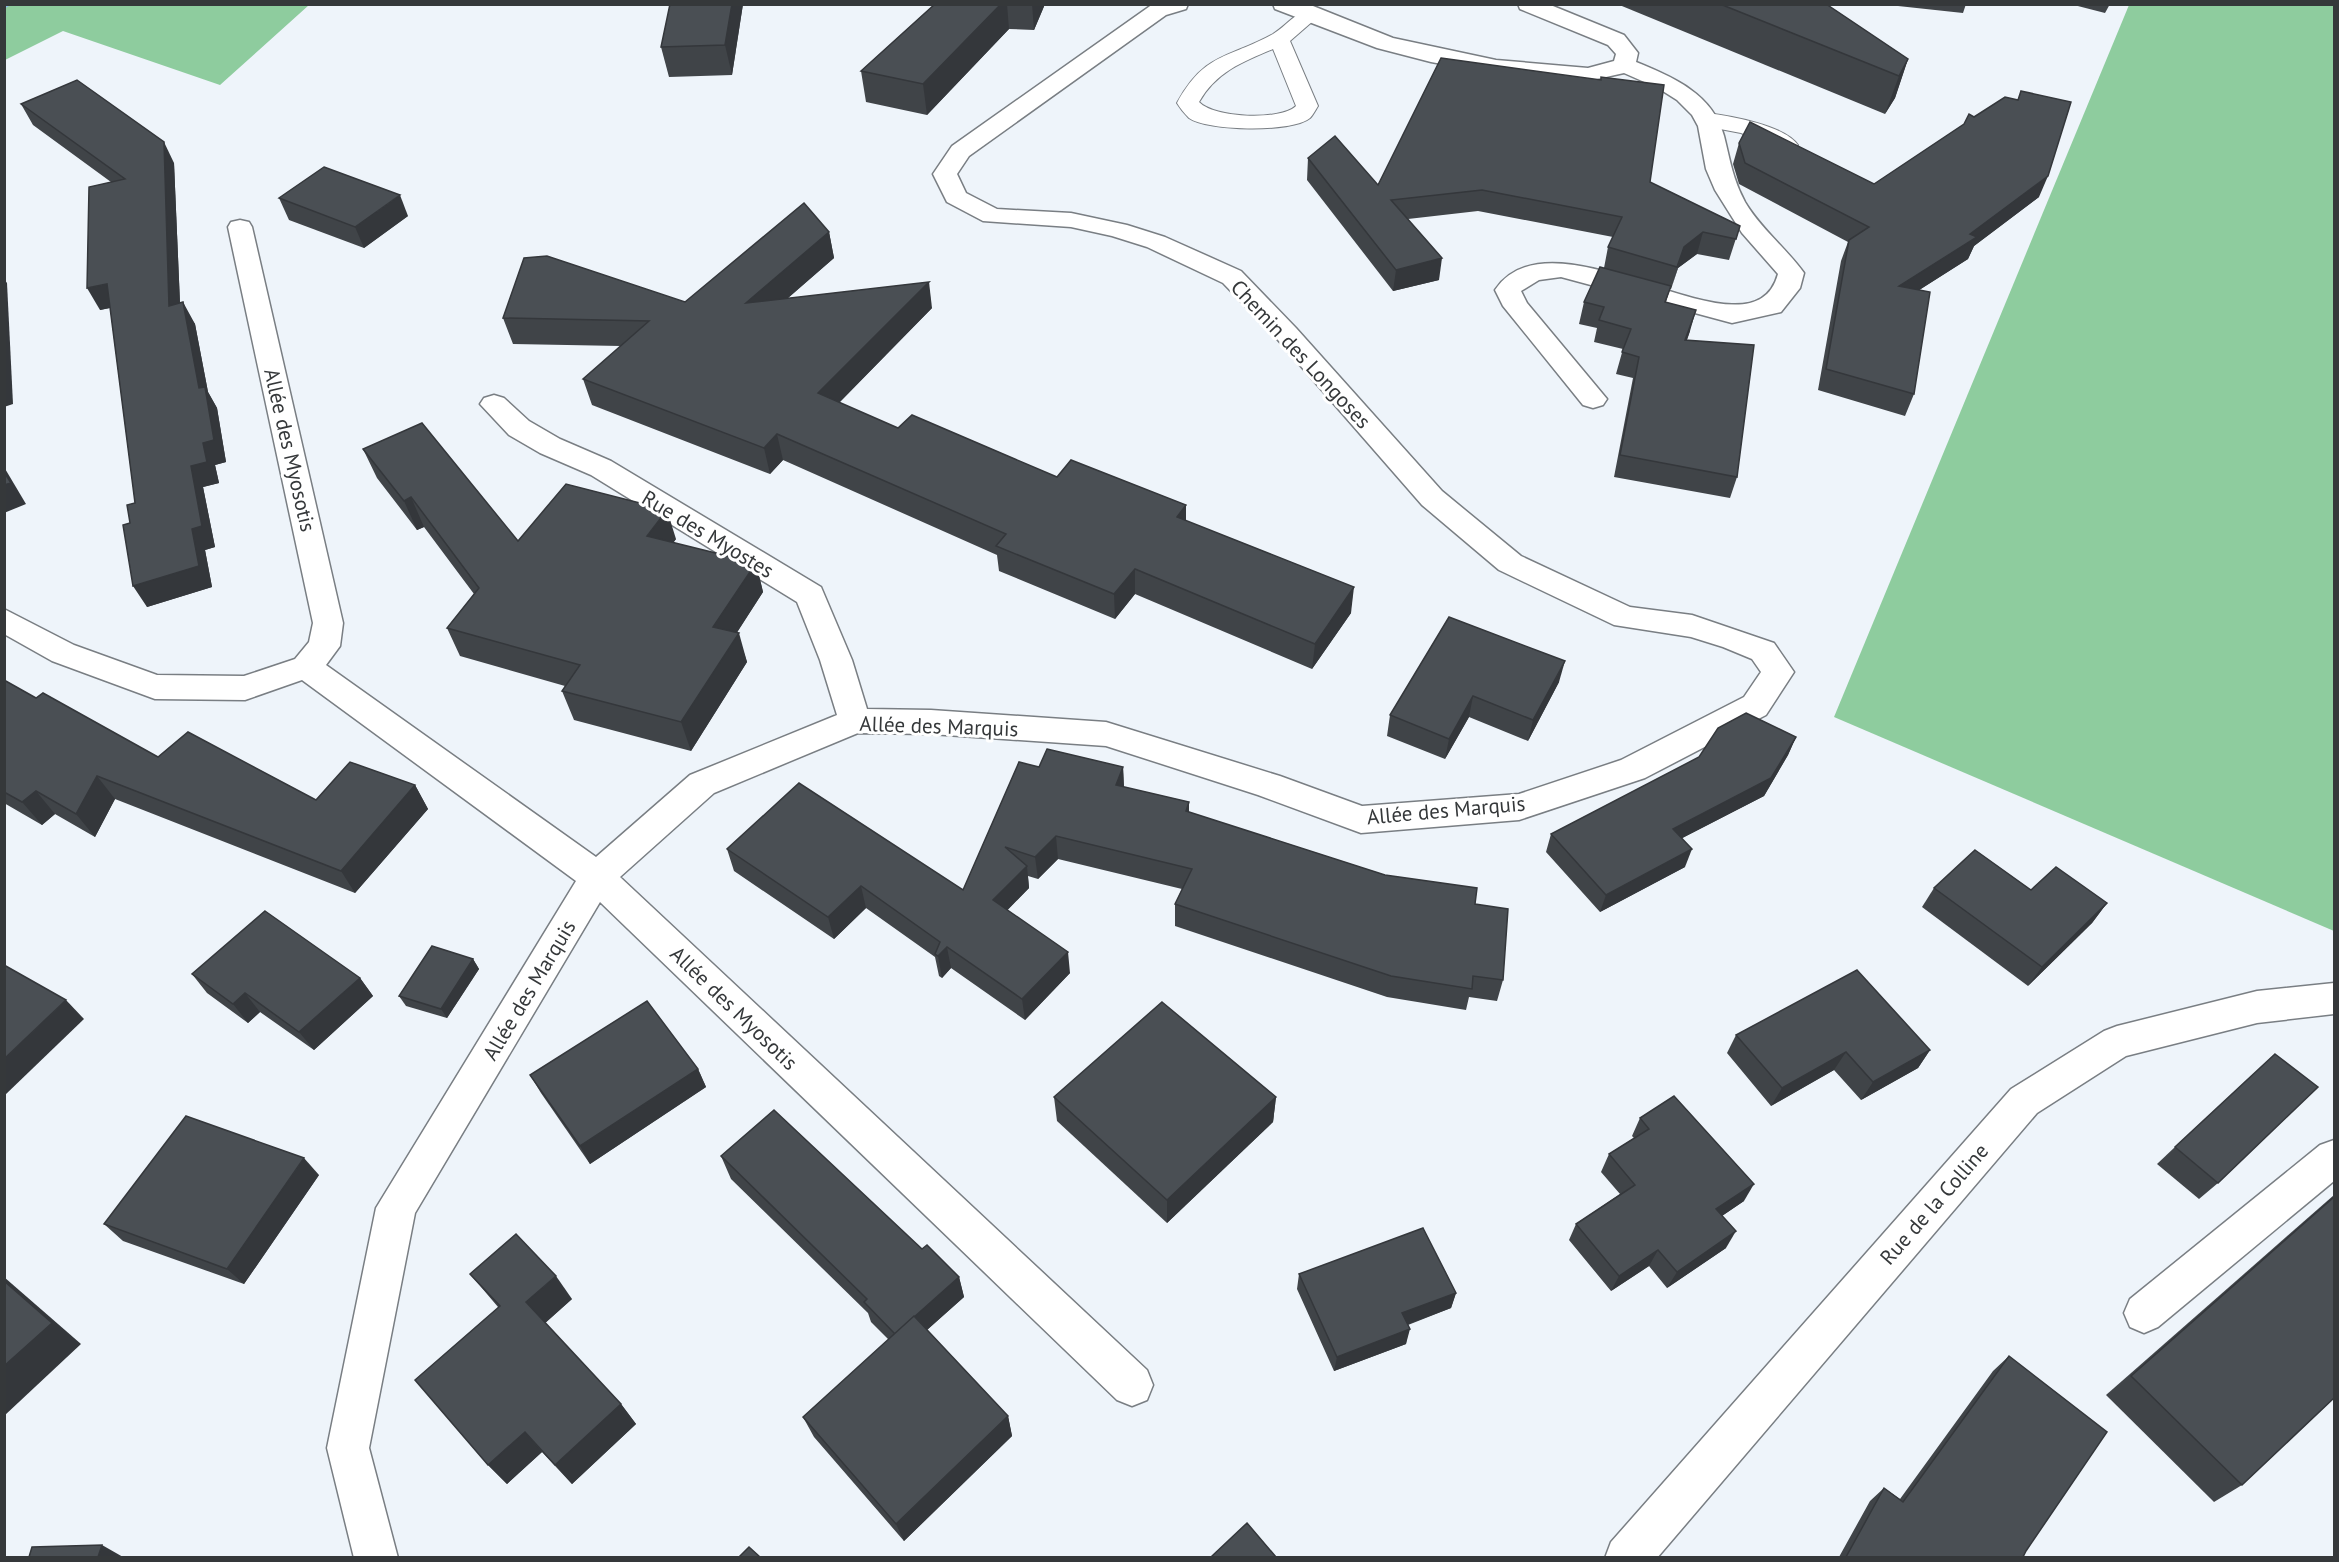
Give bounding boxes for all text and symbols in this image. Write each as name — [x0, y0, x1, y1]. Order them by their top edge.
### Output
street label: Chemin des Longoses — [1225, 274, 1377, 434]
street label: Allée des Myosotis — [258, 366, 322, 534]
street label: Rue des Myostes — [637, 484, 779, 584]
street label: Allée des Marquis — [859, 710, 1019, 742]
street label: Allée des Marquis — [1366, 790, 1526, 830]
street label: Allée des Marquis — [477, 915, 581, 1065]
street label: Allée des Myosotis — [665, 940, 803, 1076]
street label: Rue de la Colline — [1874, 1138, 1994, 1270]

